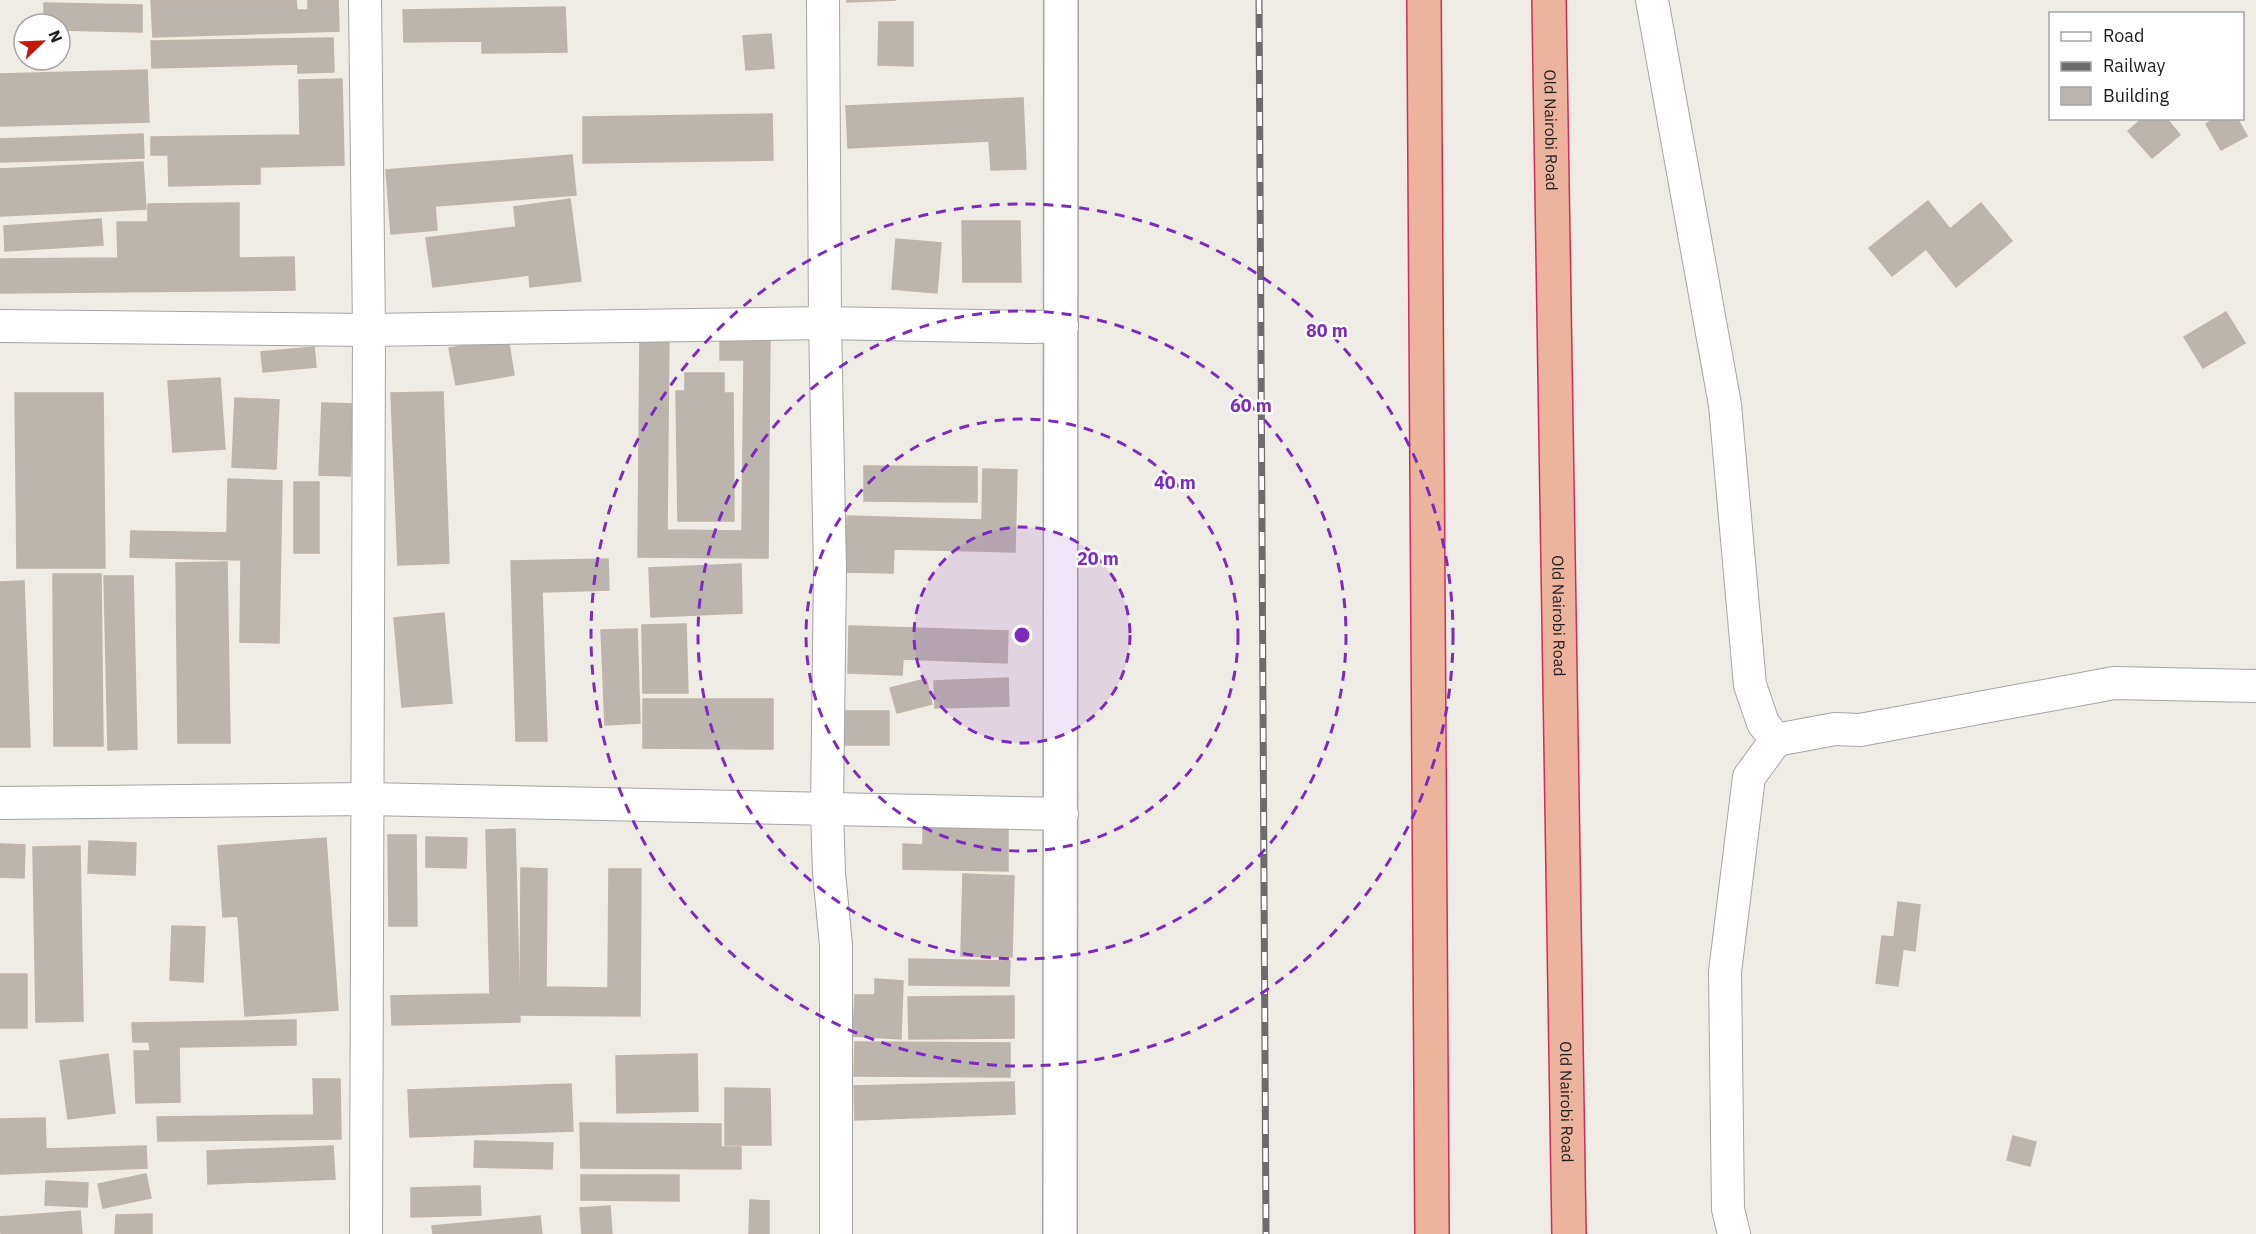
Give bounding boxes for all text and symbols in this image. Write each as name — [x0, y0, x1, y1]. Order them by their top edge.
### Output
north arrow — [12, 12, 72, 72]
legend — [2049, 12, 2244, 120]
text: Road — [2103, 24, 2144, 47]
text: N — [44, 27, 67, 45]
text: Railway — [2103, 54, 2165, 77]
street label: Old Nairobi Road — [1540, 69, 1562, 191]
text: Building — [2103, 84, 2170, 107]
text: 80 m — [1306, 319, 1348, 342]
text: 60 m — [1230, 394, 1272, 417]
text: 40 m — [1154, 471, 1196, 494]
text: 20 m — [1077, 547, 1119, 570]
street label: Old Nairobi Road — [1548, 555, 1570, 677]
centre of rings — [1012, 625, 1032, 645]
street label: Old Nairobi Road — [1556, 1041, 1578, 1163]

